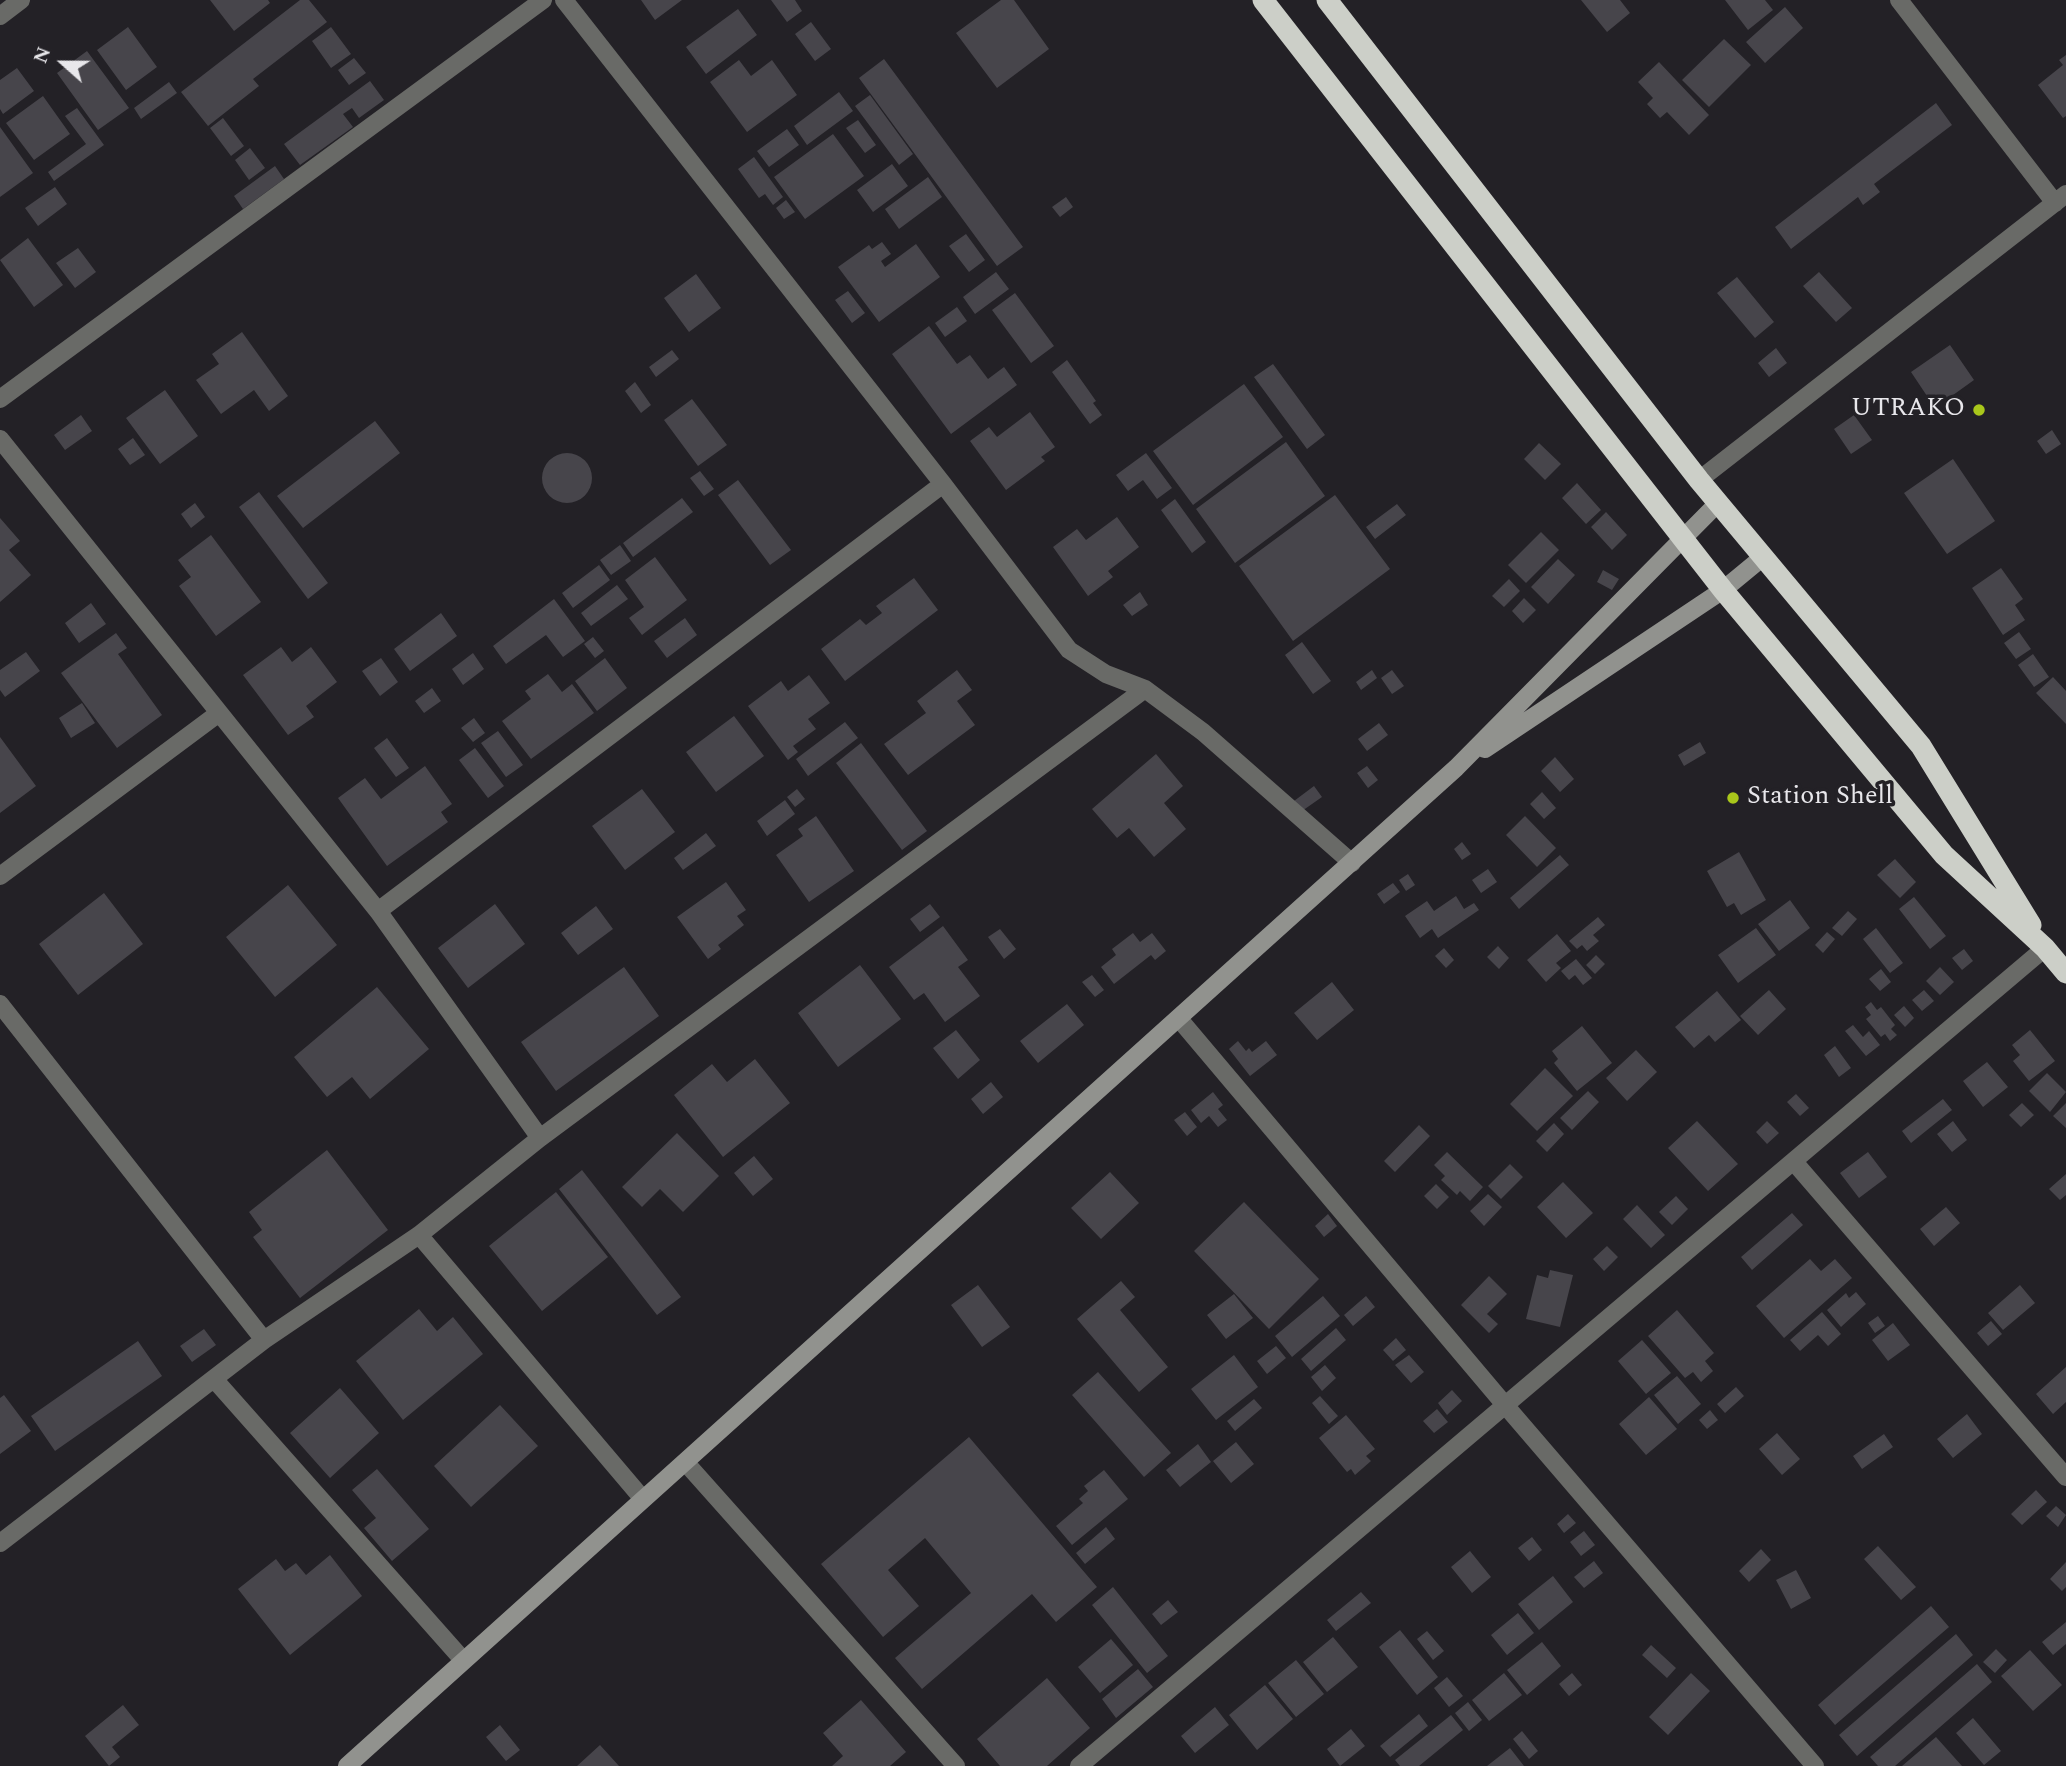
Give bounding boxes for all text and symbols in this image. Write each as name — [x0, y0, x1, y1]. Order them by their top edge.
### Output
north arrow — [28, 28, 98, 98]
text: N — [27, 43, 59, 68]
place label: UTRAKO — [1851, 394, 1965, 426]
marker: UTRAKO — [1971, 402, 1987, 418]
place label: Station Shell — [1747, 782, 1893, 814]
marker: Station Shell — [1725, 790, 1741, 806]

